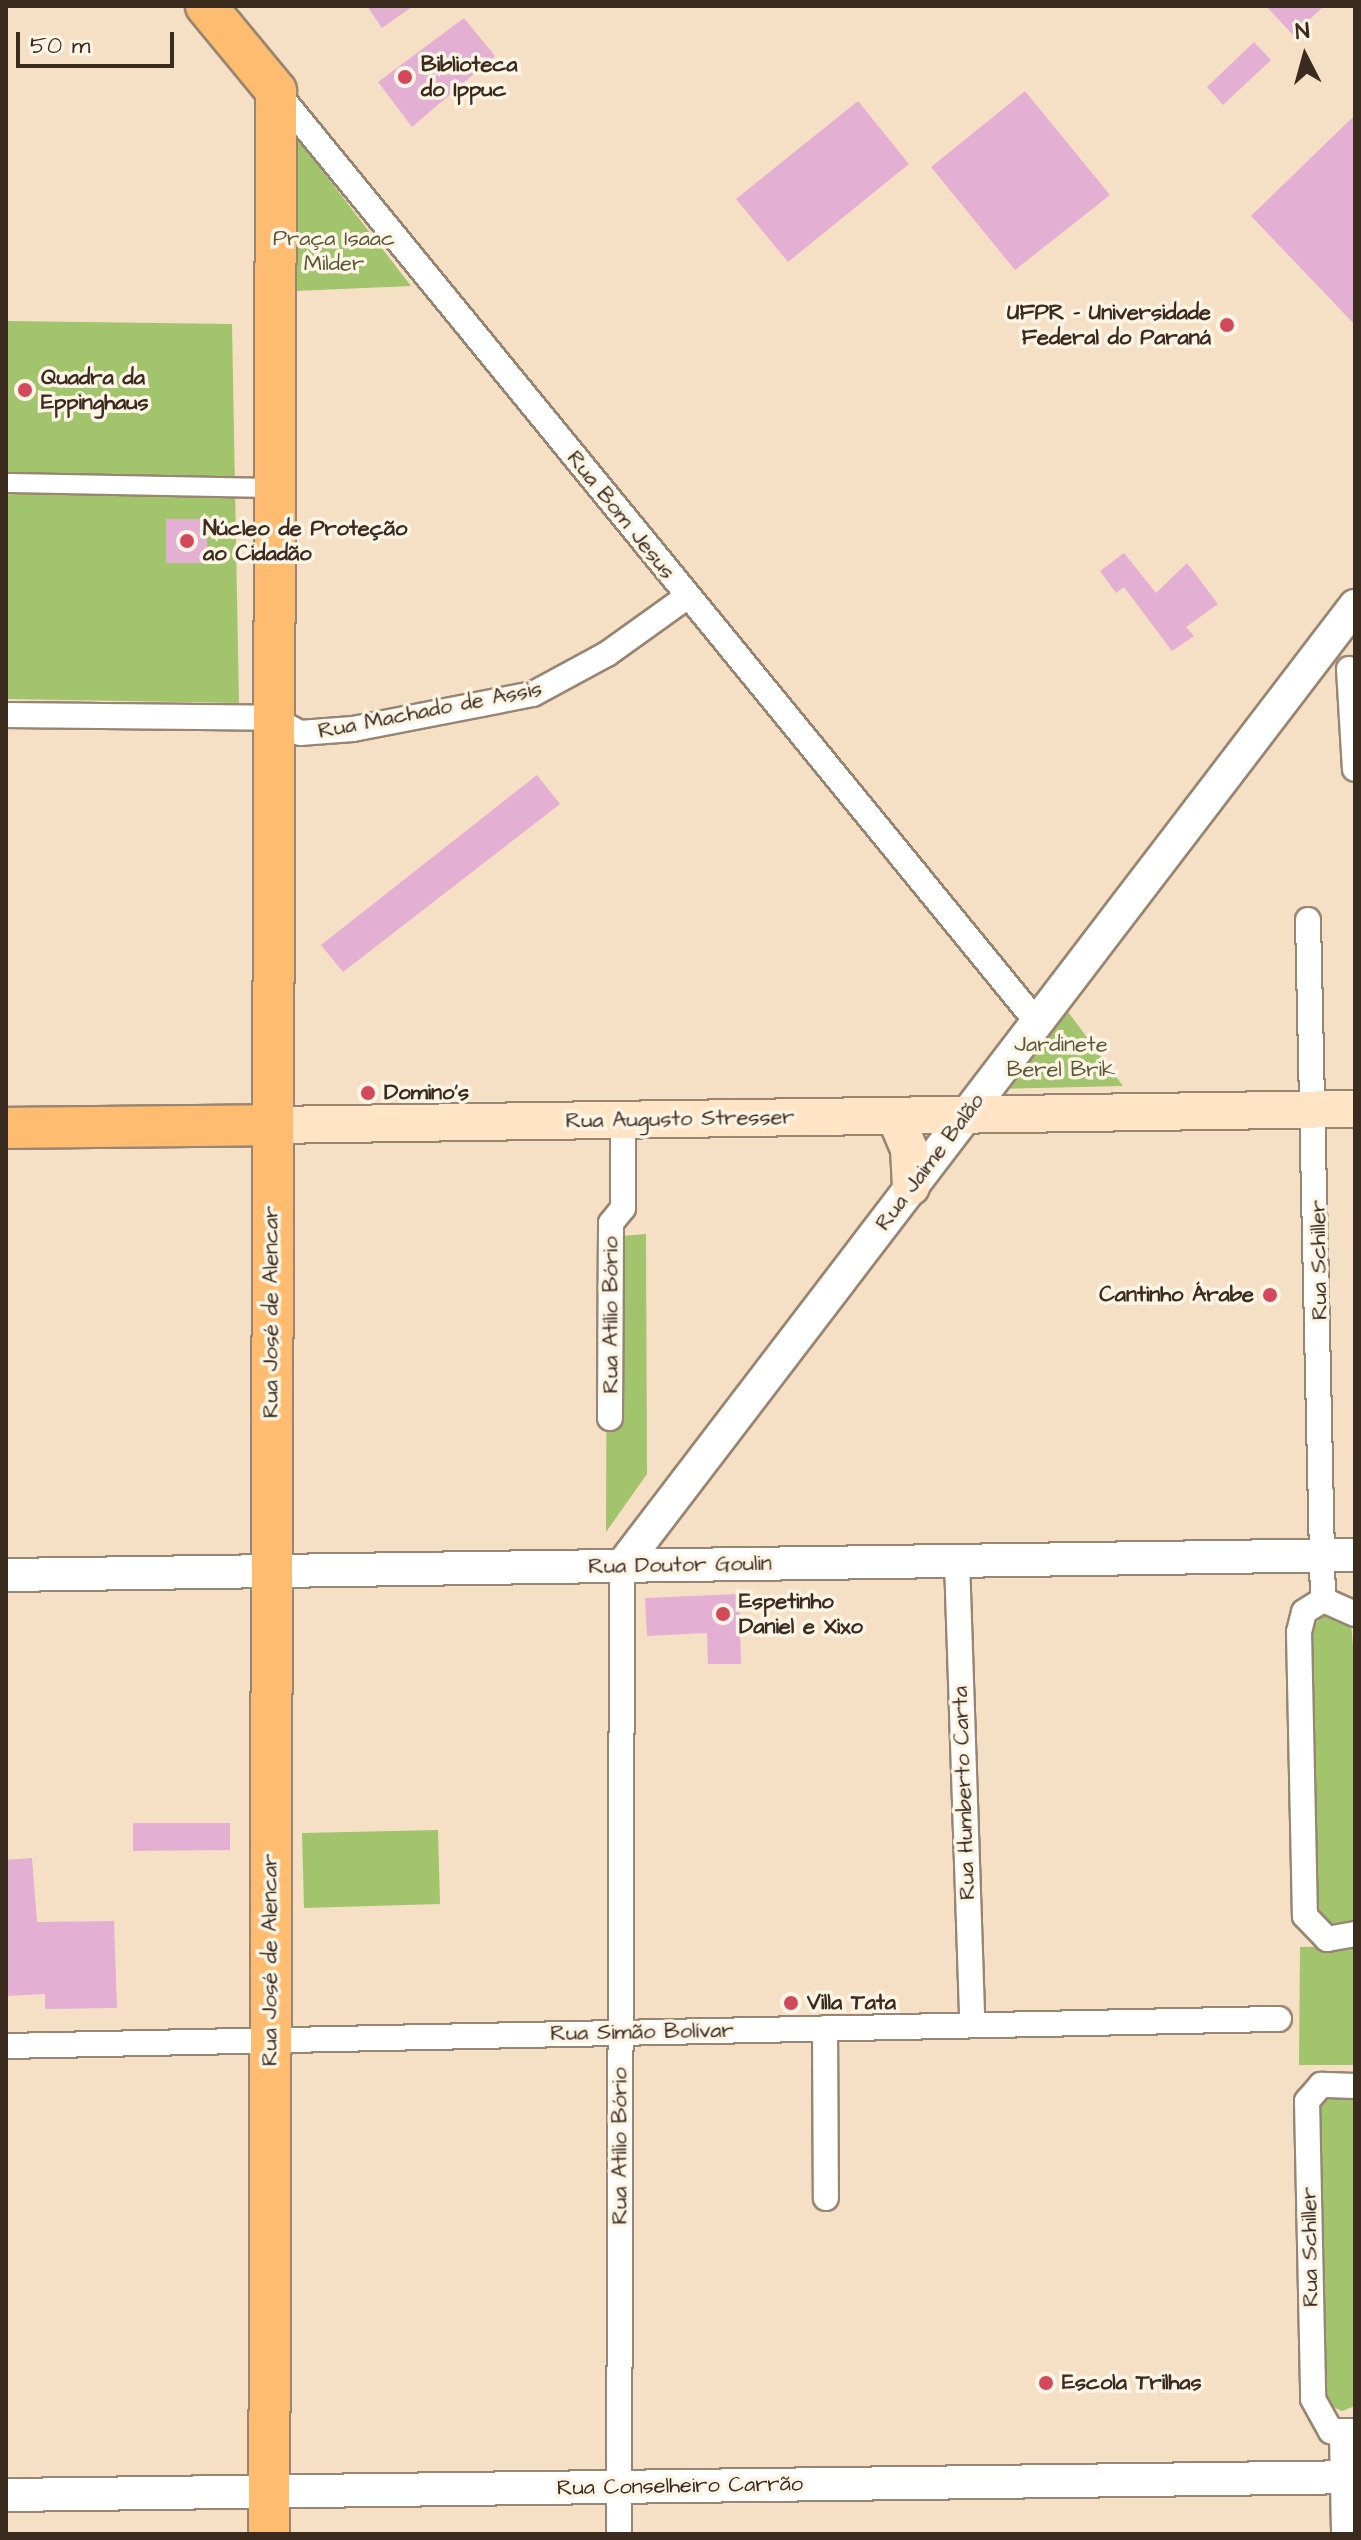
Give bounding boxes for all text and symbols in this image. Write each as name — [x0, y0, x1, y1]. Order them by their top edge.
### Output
text: N — [1294, 15, 1311, 48]
scale bar — [20, 16, 178, 66]
north arrow — [1265, 16, 1345, 96]
text: 50 m — [30, 29, 90, 63]
place label: Biblioteca do Ippuc — [421, 51, 517, 102]
marker: Biblioteca do Ippuc — [396, 68, 414, 86]
park label: Praça Isaac Milder — [273, 225, 395, 276]
place label: UFPR - Universidade Federal do Paraná — [1007, 299, 1211, 350]
marker: UFPR - Universidade Federal do Paraná — [1218, 316, 1236, 334]
place label: Quadra da Eppinghaus — [41, 364, 148, 416]
marker: Quadra da Eppinghaus — [16, 381, 34, 399]
street label: Rua Bom Jesus — [561, 445, 681, 585]
place label: Núcleo de Proteção ao Cidadão — [203, 515, 407, 566]
marker: Núcleo de Proteção ao Cidadão — [178, 532, 196, 550]
street label: Rua Machado de Assis — [316, 675, 544, 745]
park label: Jardinete Berel Brik — [1007, 1031, 1115, 1082]
place label: Domino's — [384, 1080, 469, 1106]
marker: Domino's — [359, 1084, 377, 1102]
street label: Rua Jaime Balão — [870, 1088, 990, 1236]
street label: Rua Augusto Stresser — [565, 1104, 795, 1134]
street label: Rua Schiller — [1305, 1200, 1333, 1320]
street label: Rua José de Alencar — [258, 1206, 284, 1418]
street label: Rua Atílio Bório — [598, 1236, 624, 1394]
place label: Cantinho Árabe — [1099, 1282, 1254, 1308]
marker: Cantinho Árabe — [1261, 1286, 1279, 1304]
street label: Rua Doutor Goulin — [588, 1550, 772, 1580]
place label: Espetinho Daniel e Xixo — [739, 1588, 863, 1640]
marker: Espetinho Daniel e Xixo — [714, 1605, 732, 1623]
street label: Rua Humberto Carta — [947, 1686, 981, 1900]
street label: Rua José de Alencar — [257, 1854, 283, 2066]
place label: Villa Tata — [807, 1990, 896, 2016]
marker: Villa Tata — [782, 1994, 800, 2012]
street label: Rua Simão Bolívar — [550, 2017, 734, 2047]
street label: Rua Atílio Bório — [607, 2067, 633, 2225]
street label: Rua Schiller — [1296, 2187, 1324, 2307]
place label: Escola Trilhas — [1062, 2370, 1202, 2396]
marker: Escola Trilhas — [1037, 2374, 1055, 2392]
street label: Rua Conselheiro Carrão — [557, 2471, 803, 2501]

